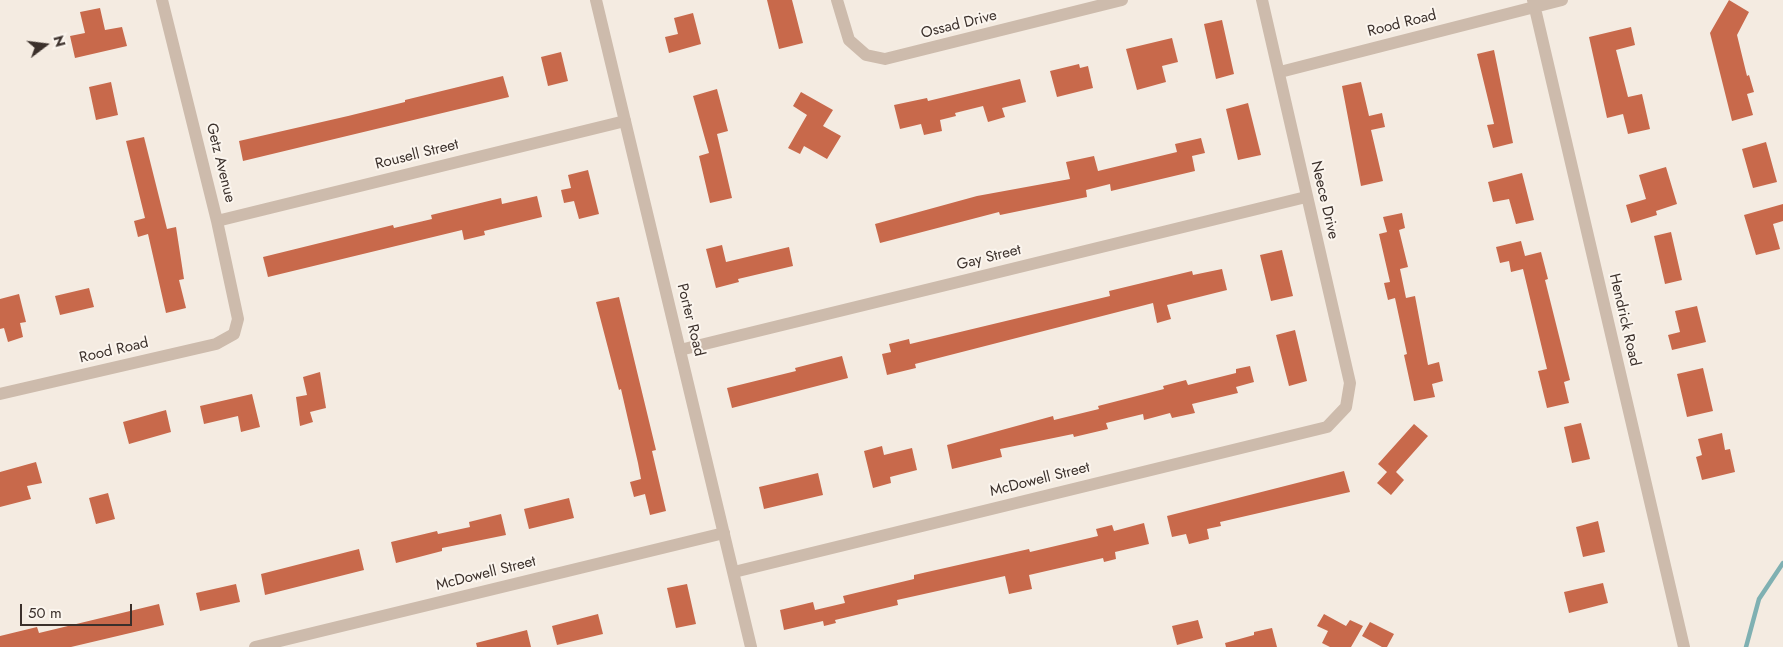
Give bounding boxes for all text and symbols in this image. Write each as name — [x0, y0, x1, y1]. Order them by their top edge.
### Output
street label: Ossad Drive — [919, 7, 999, 43]
street label: Rood Road — [1366, 7, 1438, 41]
north arrow — [20, 20, 70, 70]
text: N — [48, 33, 71, 49]
street label: Getz Avenue — [201, 121, 239, 205]
street label: Rousell Street — [373, 136, 461, 174]
street label: Neece Drive — [1306, 159, 1342, 241]
street label: Gay Street — [955, 241, 1023, 275]
street label: Hendrick Road — [1605, 272, 1643, 368]
street label: Porter Road — [672, 282, 708, 358]
street label: Rood Road — [78, 334, 150, 368]
street label: McDowell Street — [988, 459, 1092, 501]
street label: McDowell Street — [434, 553, 538, 595]
scale bar — [22, 594, 135, 626]
text: 50 m — [28, 602, 62, 624]

